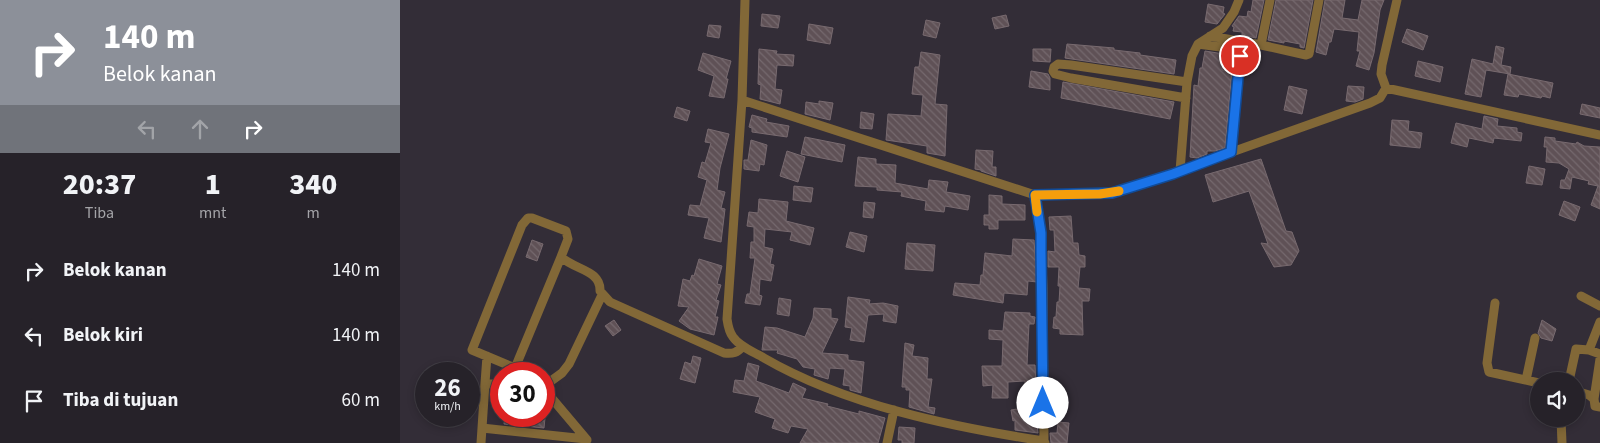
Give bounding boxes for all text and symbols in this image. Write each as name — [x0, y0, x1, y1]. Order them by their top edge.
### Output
text: 140 m — [103, 12, 195, 62]
icon: right — [20, 20, 85, 85]
pin — [1219, 35, 1261, 77]
icon: arrive — [1226, 42, 1254, 70]
text: Belok kanan — [103, 58, 217, 90]
icon: left — [133, 115, 161, 143]
icon: ahead — [186, 115, 214, 143]
icon: right — [239, 115, 267, 143]
text: 20:37 — [63, 163, 136, 206]
text: 1 — [205, 163, 221, 206]
text: 340 — [289, 163, 337, 206]
text: Tiba — [85, 202, 114, 224]
text: mnt — [199, 202, 226, 224]
text: m — [307, 202, 320, 224]
icon: right — [20, 257, 48, 285]
text: Belok kanan — [63, 257, 167, 284]
text: 140 m — [332, 257, 380, 284]
icon: left — [20, 322, 48, 350]
text: Belok kiri — [63, 322, 143, 349]
text: 140 m — [332, 322, 380, 349]
speed limit sign: 30 — [490, 362, 555, 427]
text: 26 — [434, 370, 461, 406]
map controls — [1530, 372, 1585, 427]
button: sound — [1530, 372, 1585, 427]
position arrow — [1016, 376, 1068, 428]
icon: arrive — [20, 387, 48, 415]
text: Tiba di tujuan — [63, 387, 178, 414]
text: 60 m — [342, 387, 380, 414]
text: km/h — [434, 398, 461, 415]

